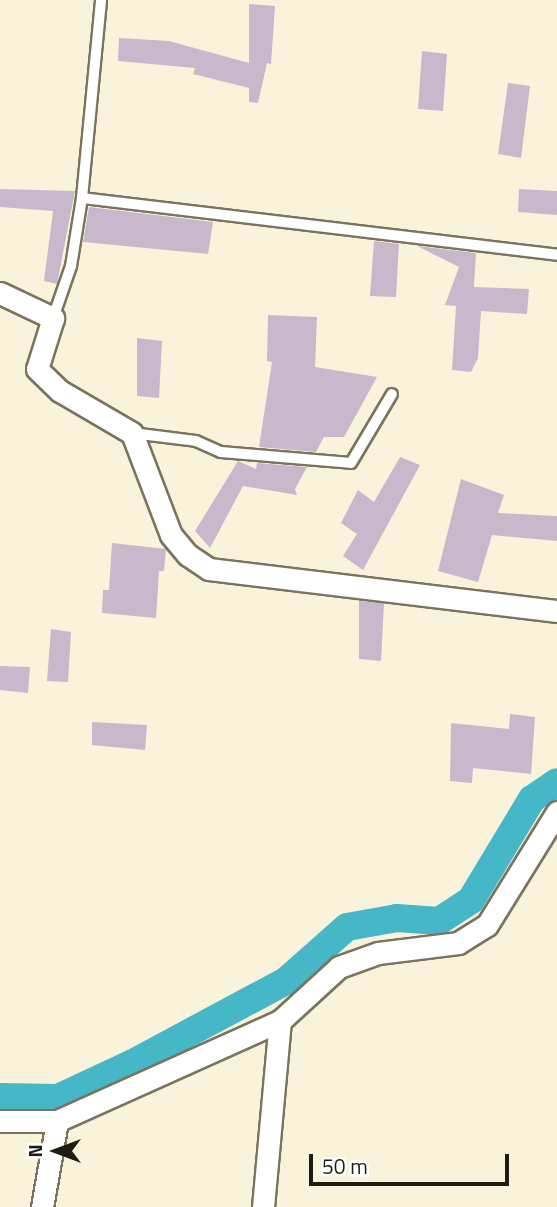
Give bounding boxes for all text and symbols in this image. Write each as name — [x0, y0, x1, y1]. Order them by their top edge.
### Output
north arrow — [21, 1116, 91, 1186]
scale bar — [312, 1140, 512, 1184]
text: N — [20, 1144, 49, 1158]
text: 50 m — [322, 1150, 368, 1182]

